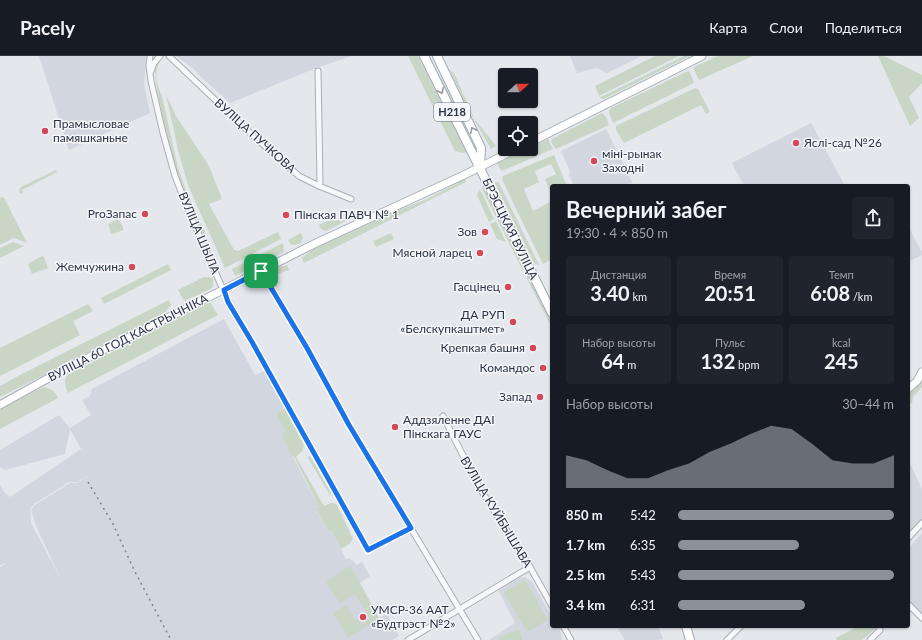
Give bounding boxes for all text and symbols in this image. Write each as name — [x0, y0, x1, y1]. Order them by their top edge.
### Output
text: Pacely — [20, 16, 75, 39]
text: Карта — [709, 19, 747, 36]
text: Слои — [769, 19, 803, 36]
text: Поделиться — [825, 19, 902, 36]
north arrow — [498, 68, 538, 108]
map controls — [498, 68, 538, 156]
one-way arrow — [436, 87, 444, 94]
street label: ВУЛІЦА ПУЧКОВА — [212, 95, 300, 177]
road number: Н218 — [434, 103, 470, 121]
place label: Прамысловае памяшканьне — [53, 116, 129, 145]
button: locate — [498, 116, 538, 156]
marker: Прамысловае памяшканьне — [40, 126, 50, 136]
one-way arrow — [470, 127, 478, 134]
place label: Яслі-сад №26 — [803, 135, 882, 150]
marker: Яслі-сад №26 — [791, 138, 801, 148]
place label: міні-рынак Заходні — [602, 146, 663, 175]
marker: міні-рынак Заходні — [589, 156, 599, 166]
street label: БРЭСЦКАЯ ВУЛІЦА — [479, 175, 542, 283]
street label: ВУЛІЦА ШЫЛА — [175, 190, 224, 277]
text: Вечерний забег — [566, 196, 727, 223]
button: share — [852, 197, 894, 239]
place label: ProЗапас — [88, 206, 137, 221]
place label: Пінская ПАВЧ № 1 — [294, 207, 399, 222]
marker: ProЗапас — [140, 209, 150, 219]
marker: Пінская ПАВЧ № 1 — [281, 210, 291, 220]
place label: Зов — [457, 224, 477, 239]
text: 19:30 · 4 × 850 m — [566, 225, 668, 241]
marker: Зов — [480, 227, 490, 237]
place label: Мясной ларец — [393, 245, 473, 260]
marker: Мясной ларец — [475, 248, 485, 258]
pin — [244, 254, 278, 288]
place label: Жемчужина — [56, 259, 124, 274]
icon: arrive — [250, 260, 272, 282]
marker: Жемчужина — [127, 262, 137, 272]
text: Дистанция — [591, 268, 647, 281]
text: Время — [714, 268, 746, 281]
text: Темп — [829, 268, 854, 281]
place label: Гасцінец — [453, 279, 501, 294]
text: 3.40 — [590, 281, 630, 305]
text: 20:51 — [704, 281, 756, 305]
text: 6:08 — [810, 281, 850, 305]
marker: Гасцінец — [503, 282, 513, 292]
street label: ВУЛІЦА 60 ГОД КАСТРЫЧНІКА — [45, 290, 211, 385]
text: km — [630, 290, 647, 303]
text: /km — [850, 290, 873, 303]
place label: ДА РУП «Белскупкаштмет» — [400, 307, 505, 336]
marker: ДА РУП «Белскупкаштмет» — [508, 317, 518, 327]
text: Набор высоты — [582, 336, 655, 349]
text: Пульс — [715, 336, 745, 349]
text: kcal — [832, 336, 851, 349]
place label: Крепкая башня — [441, 340, 525, 355]
marker: Крепкая башня — [528, 343, 538, 353]
text: 64 — [601, 349, 624, 373]
text: 132 — [700, 349, 735, 373]
text: 245 — [824, 349, 859, 373]
text: m — [624, 358, 636, 371]
text: bpm — [735, 358, 760, 371]
place label: Командос — [480, 360, 535, 375]
marker: Командос — [538, 363, 548, 373]
place label: Запад — [499, 389, 533, 404]
marker: Запад — [535, 392, 545, 402]
text: Набор высоты — [566, 396, 653, 412]
text: 30–44 m — [842, 396, 894, 412]
place label: Аддзяленне ДАІ Пінскага ГАУС — [403, 412, 495, 441]
marker: Аддзяленне ДАІ Пінскага ГАУС — [390, 422, 400, 432]
street label: ВУЛІЦА КУЙБЫШАВА — [457, 454, 536, 571]
text: 850 m — [566, 507, 603, 523]
text: 5:42 — [630, 507, 656, 523]
text: 1.7 km — [566, 537, 605, 553]
text: 6:35 — [630, 537, 656, 553]
text: 2.5 km — [566, 567, 605, 583]
text: 5:43 — [630, 567, 656, 583]
text: 3.4 km — [566, 597, 605, 613]
text: 6:31 — [630, 597, 656, 613]
place label: УМСР-36 ААТ «Будтрэст №2» — [371, 602, 455, 631]
marker: УМСР-36 ААТ «Будтрэст №2» — [358, 612, 368, 622]

